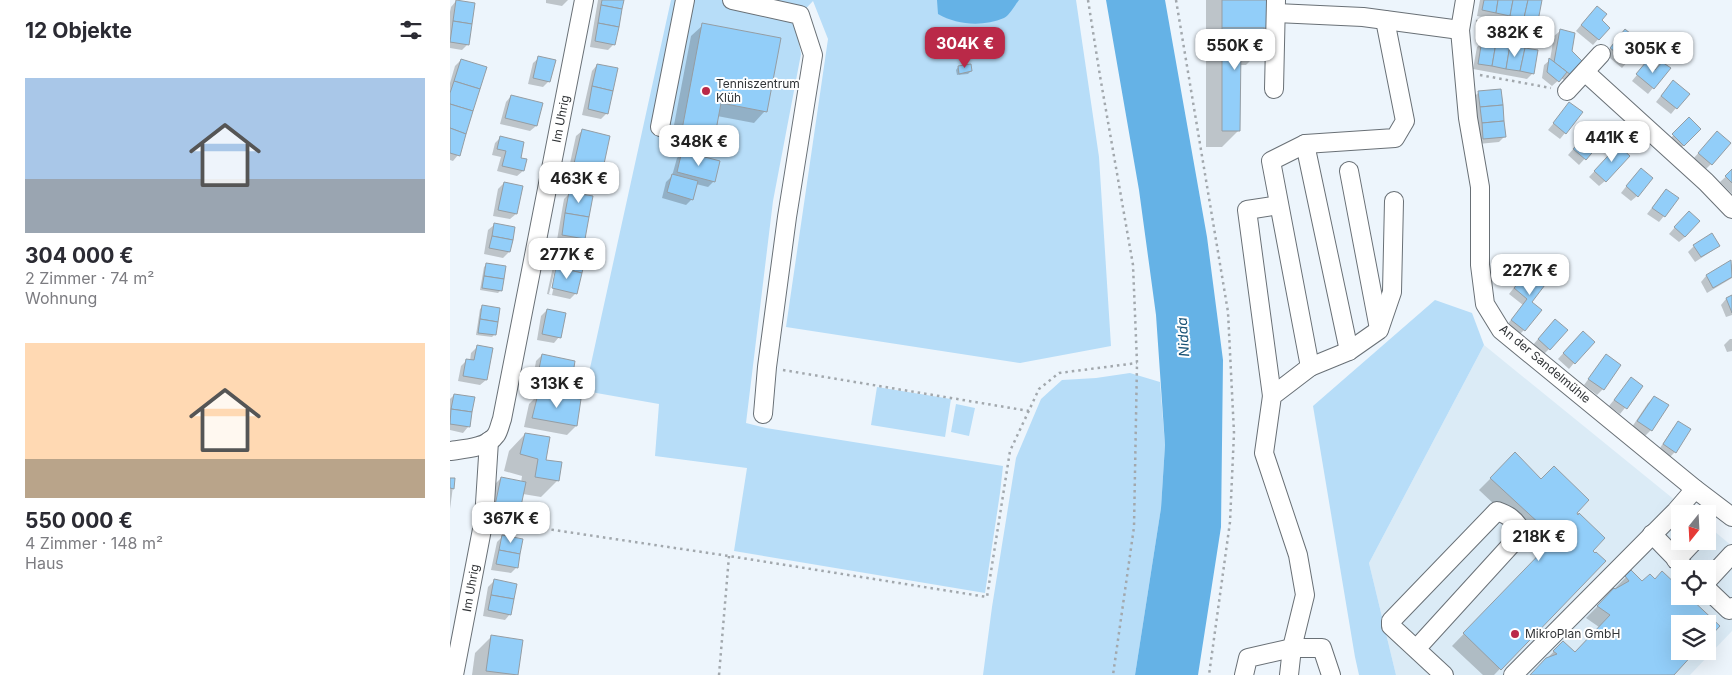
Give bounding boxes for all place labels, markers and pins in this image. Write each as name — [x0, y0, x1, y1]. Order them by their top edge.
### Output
pin: 382K € — [1474, 15, 1556, 58]
pin: 304K € — [924, 27, 1006, 69]
pin: 550K € — [1194, 28, 1276, 71]
pin: 305K € — [1612, 32, 1694, 74]
place label: Tenniszentrum Klüh — [716, 76, 800, 105]
marker: Tenniszentrum Klüh — [700, 85, 712, 97]
pin: 441K € — [1571, 120, 1653, 163]
pin: 348K € — [658, 124, 740, 167]
pin: 463K € — [538, 162, 620, 204]
pin: 277K € — [526, 238, 608, 280]
pin: 227K € — [1489, 254, 1571, 296]
pin: 313K € — [516, 366, 598, 409]
pin: 367K € — [470, 502, 552, 544]
pin: 218K € — [1498, 520, 1580, 562]
place label: MikroPlan GmbH — [1525, 626, 1620, 641]
marker: MikroPlan GmbH — [1509, 628, 1521, 640]

